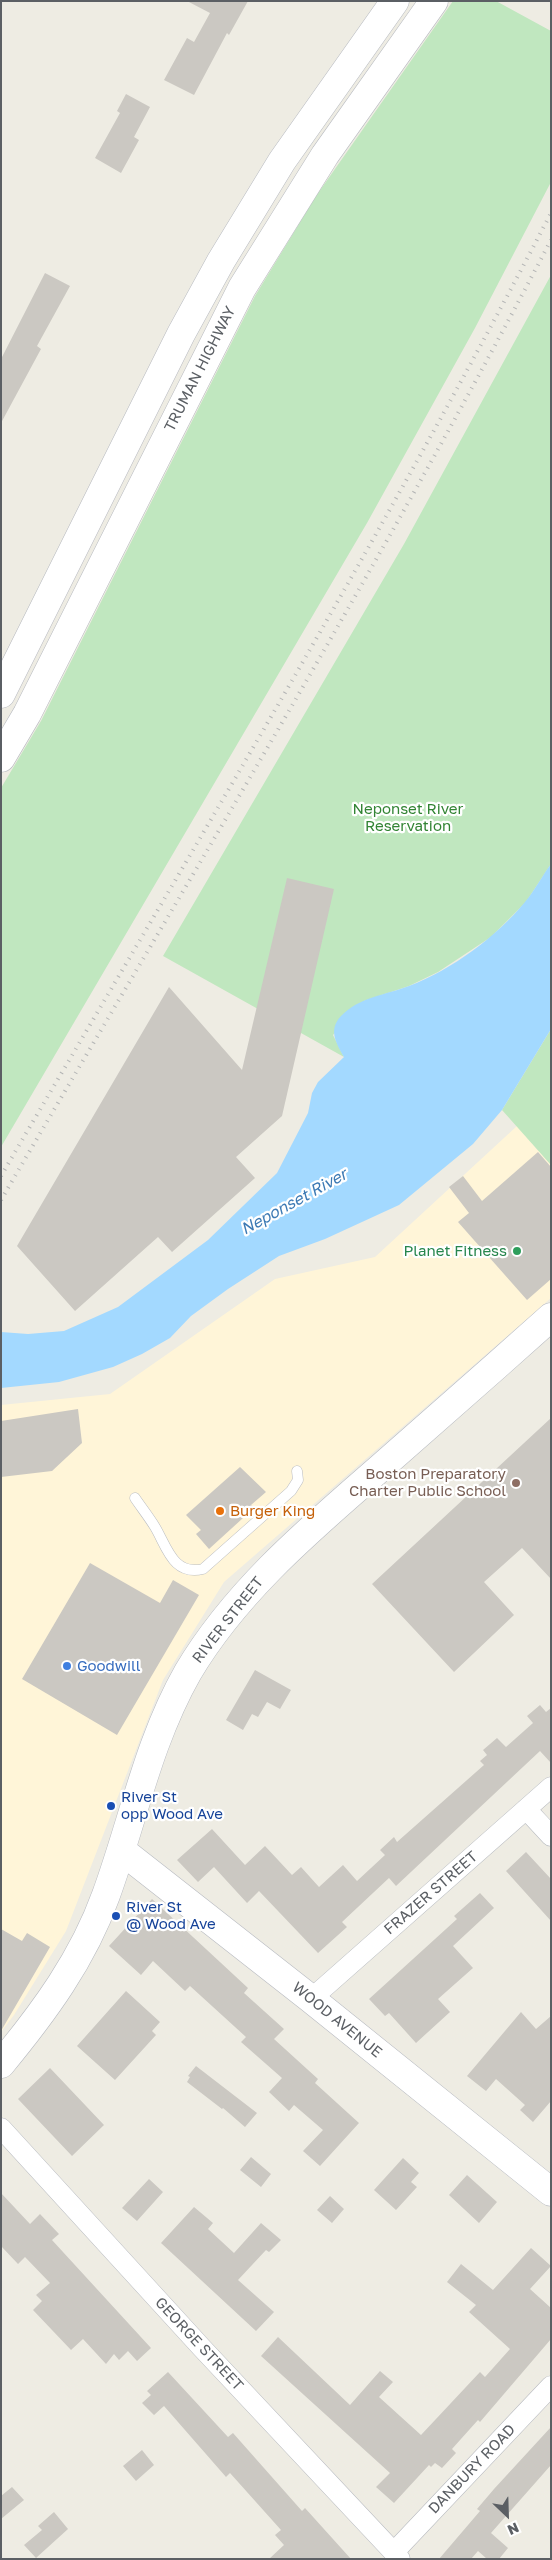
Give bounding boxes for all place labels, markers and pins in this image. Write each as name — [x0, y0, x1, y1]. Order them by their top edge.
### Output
place label: Planet Fitness — [403, 1242, 507, 1260]
marker: Planet Fitness — [511, 1245, 523, 1257]
place label: Boston Preparatory Charter Public School — [349, 1465, 506, 1500]
marker: Boston Preparatory Charter Public School — [510, 1477, 522, 1489]
place label: Burger King — [230, 1502, 315, 1520]
marker: Burger King — [214, 1505, 226, 1517]
place label: Goodwill — [77, 1657, 141, 1675]
marker: Goodwill — [61, 1660, 73, 1672]
place label: River St opp Wood Ave — [121, 1788, 223, 1823]
marker: River St opp Wood Ave — [105, 1800, 117, 1812]
place label: River St @ Wood Ave — [126, 1898, 216, 1933]
marker: River St @ Wood Ave — [110, 1910, 122, 1922]

